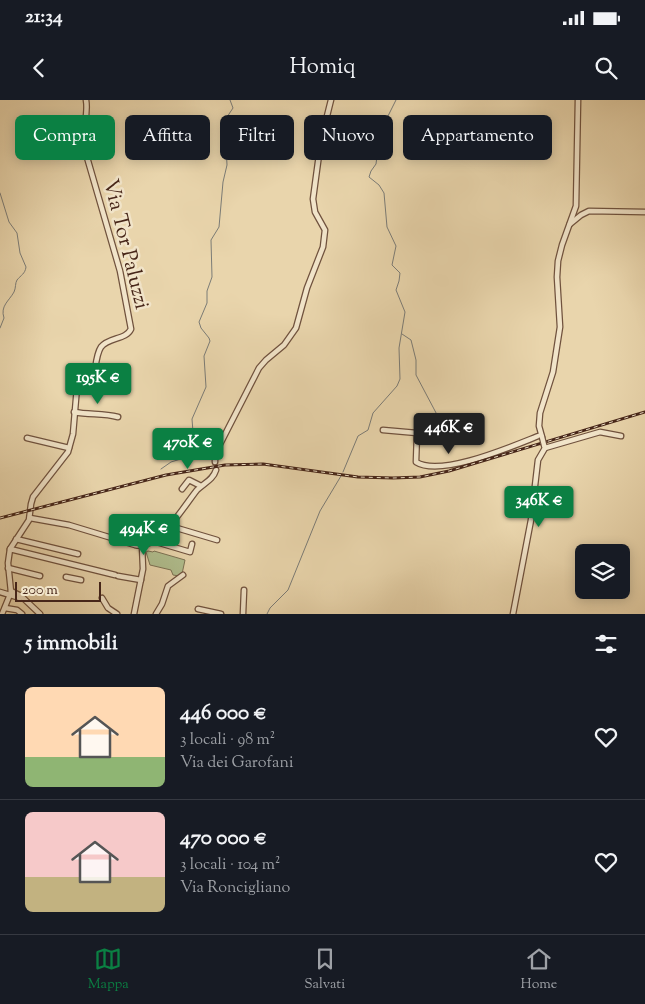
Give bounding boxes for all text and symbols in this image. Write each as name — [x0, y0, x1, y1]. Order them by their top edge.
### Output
text: 21:34 — [25, 4, 63, 31]
text: Homiq — [289, 52, 356, 84]
icon: back — [25, 54, 53, 82]
icon: search — [592, 54, 620, 82]
chip: Compra — [15, 115, 115, 160]
chip: Affitta — [125, 115, 210, 160]
chip: Filtri — [220, 115, 294, 160]
chip: Nuovo — [304, 115, 393, 160]
chip: Appartamento — [403, 115, 552, 160]
street label: Via Tor Paluzzi — [94, 176, 156, 313]
pin: 195K € — [57, 362, 139, 405]
text: 195K € — [76, 367, 120, 390]
pin: 446K € — [408, 412, 490, 455]
text: 446K € — [425, 417, 473, 440]
pin: 470K € — [147, 428, 229, 470]
text: 470K € — [163, 432, 213, 455]
pin: 346K € — [498, 486, 580, 528]
text: 346K € — [515, 490, 563, 513]
pin: 494K € — [103, 514, 185, 556]
text: 494K € — [120, 518, 168, 541]
map controls — [575, 544, 630, 599]
button: layers — [575, 544, 630, 599]
scale bar — [15, 579, 101, 602]
text: 200 m — [22, 581, 58, 601]
text: 5 immobili — [25, 629, 118, 659]
icon: filters — [592, 630, 620, 658]
text: 446 000 € — [180, 699, 267, 729]
icon: home — [65, 707, 125, 767]
icon: heart — [592, 723, 620, 751]
text: 3 locali · 98 m² — [180, 729, 275, 752]
text: Via dei Garofani — [180, 752, 293, 775]
text: 470 000 € — [180, 824, 267, 854]
icon: home — [65, 832, 125, 892]
icon: heart — [592, 848, 620, 876]
text: 3 locali · 104 m² — [180, 854, 280, 877]
text: Via Roncigliano — [180, 877, 290, 900]
tab: Mappa — [88, 945, 129, 995]
tab: Salvati — [304, 945, 345, 995]
tab: Home — [521, 945, 557, 995]

